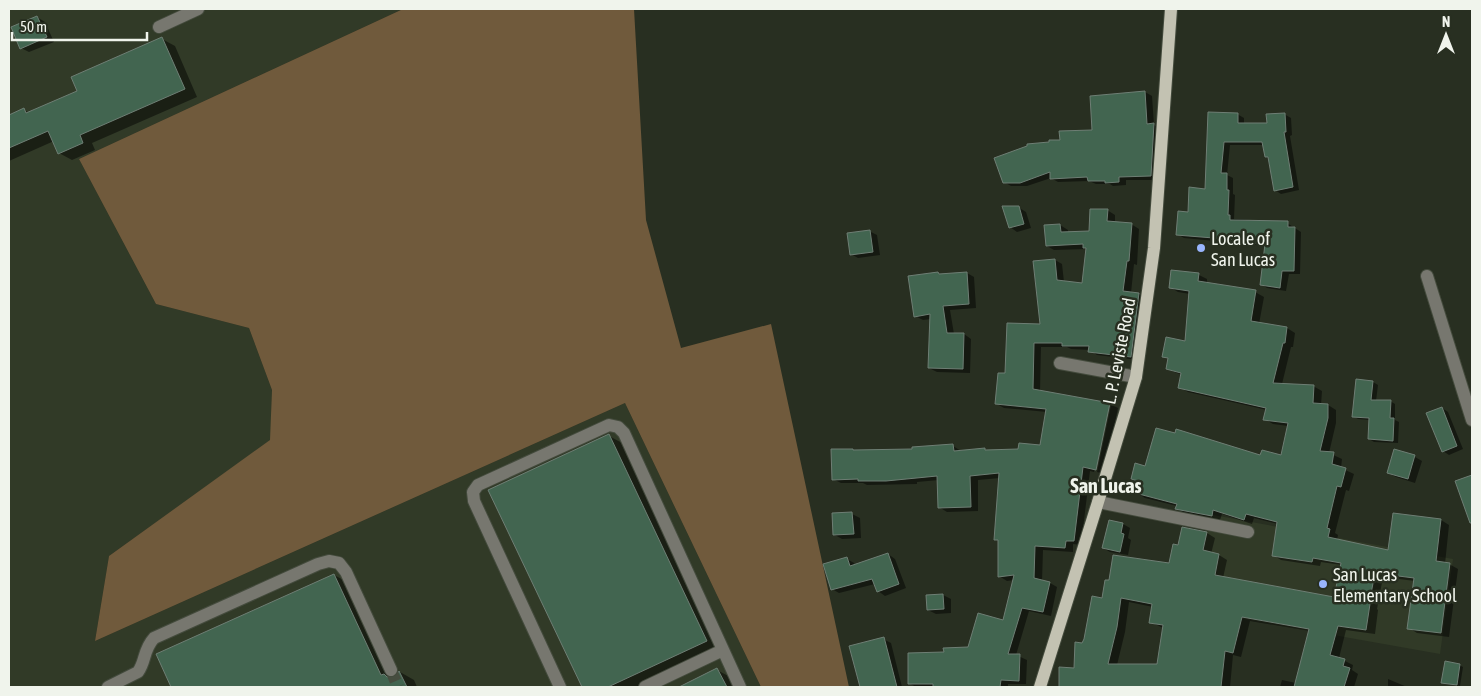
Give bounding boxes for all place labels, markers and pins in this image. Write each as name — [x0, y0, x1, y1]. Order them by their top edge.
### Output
place label: Locale of San Lucas — [1211, 228, 1275, 270]
marker: Locale of San Lucas — [1195, 242, 1207, 254]
place label: San Lucas Elementary School — [1333, 564, 1457, 606]
marker: San Lucas Elementary School — [1317, 578, 1329, 590]

